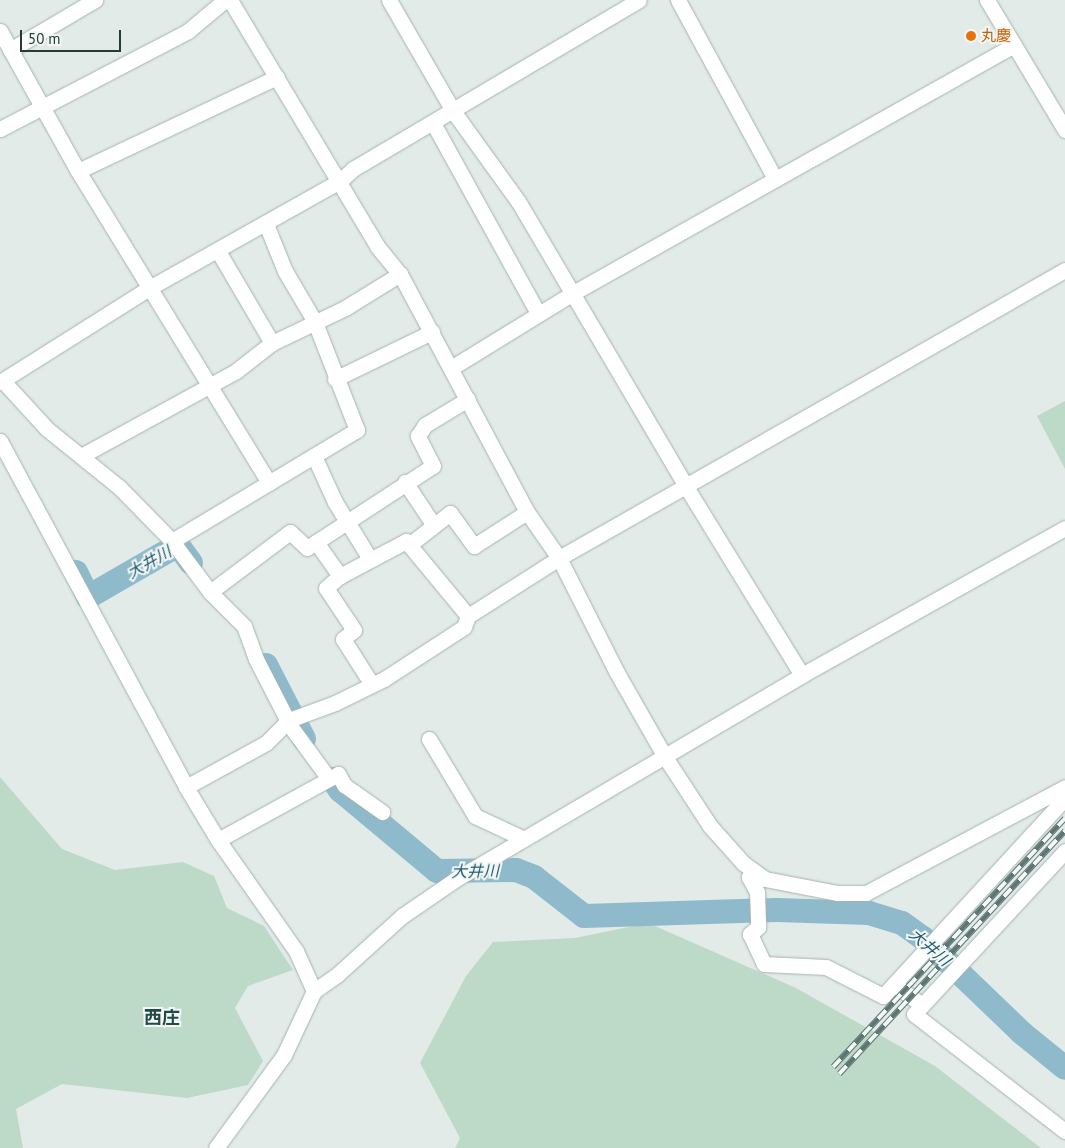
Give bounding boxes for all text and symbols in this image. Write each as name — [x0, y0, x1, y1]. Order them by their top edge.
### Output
scale bar — [22, 20, 124, 52]
place label: 丸慶 — [981, 27, 1011, 45]
text: 50 m — [28, 29, 61, 48]
marker: 丸慶 — [965, 30, 977, 42]
water label: 大井川 — [123, 542, 175, 582]
water label: 大井川 — [451, 861, 499, 881]
water label: 大井川 — [906, 924, 954, 970]
district label: 西庄 — [144, 1007, 180, 1029]

